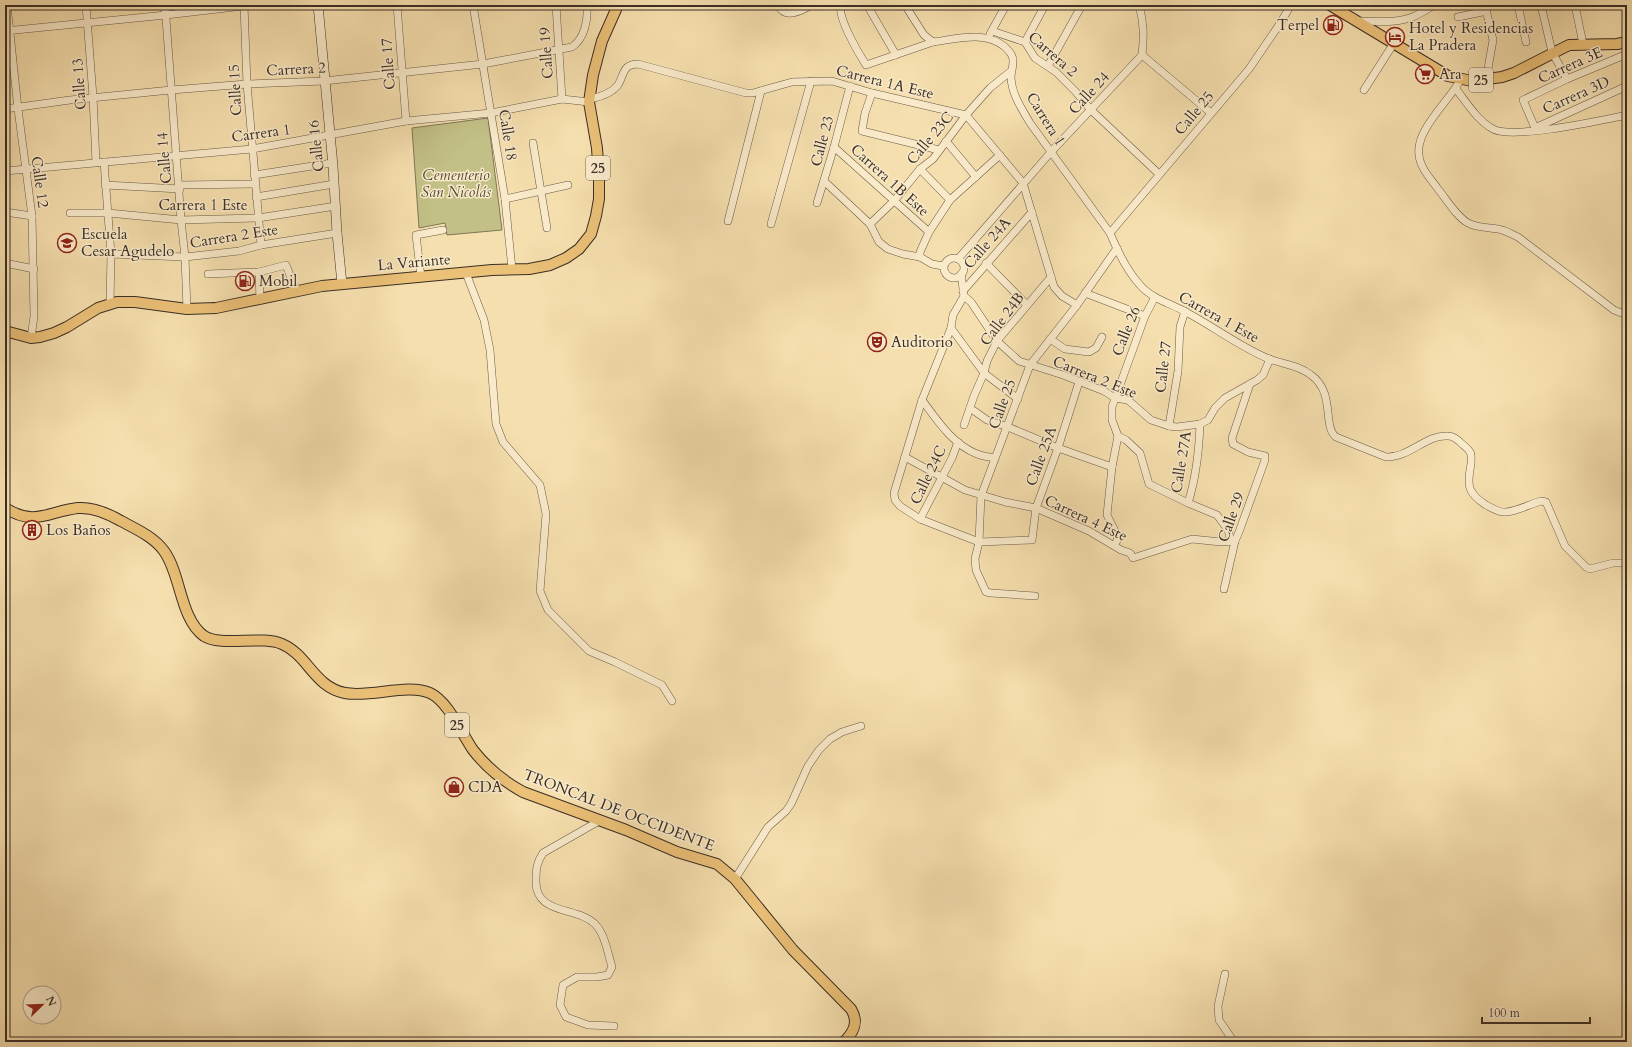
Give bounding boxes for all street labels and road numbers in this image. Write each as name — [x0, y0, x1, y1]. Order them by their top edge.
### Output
street label: Calle 19 — [534, 26, 558, 80]
street label: Carrera 2 — [1024, 27, 1082, 81]
street label: Calle 17 — [376, 37, 400, 91]
street label: Carrera 3E — [1535, 42, 1605, 88]
street label: Calle 13 — [67, 57, 91, 111]
street label: Carrera 2 — [266, 57, 326, 81]
street label: Carrera 1A Este — [834, 60, 936, 104]
street label: Calle 15 — [224, 64, 246, 116]
street label: Calle 24 — [1064, 67, 1114, 119]
road number: 25 — [1469, 68, 1493, 92]
street label: Carrera 3D — [1539, 71, 1613, 119]
street label: Calle 25 — [1170, 87, 1218, 139]
street label: Carrera 1 — [1022, 89, 1070, 149]
street label: Calle 23C — [902, 107, 958, 169]
street label: Calle 18 — [494, 108, 522, 162]
street label: Calle 23 — [806, 113, 838, 169]
street label: Carrera 1 — [230, 119, 292, 147]
street label: Calle 16 — [303, 119, 329, 173]
street label: Calle 14 — [152, 131, 176, 185]
street label: Carrera 1B Este — [846, 139, 934, 221]
street label: Calle 12 — [26, 155, 54, 209]
road number: 25 — [586, 156, 610, 180]
street label: Carrera 1 Este — [158, 195, 248, 215]
street label: Calle 24A — [959, 213, 1015, 273]
street label: Carrera 2 Este — [188, 219, 280, 253]
street label: La Variante — [377, 249, 452, 275]
street label: Carrera 1 Este — [1175, 287, 1263, 347]
street label: Calle 24B — [975, 288, 1029, 350]
street label: Calle 26 — [1107, 303, 1145, 359]
street label: Calle 27 — [1150, 340, 1176, 394]
street label: Carrera 2 Este — [1050, 351, 1140, 403]
street label: Calle 25 — [984, 376, 1020, 432]
street label: Calle 25A — [1021, 423, 1061, 489]
street label: Calle 27A — [1166, 429, 1196, 494]
street label: Calle 24C — [905, 442, 951, 508]
street label: Calle 29 — [1213, 489, 1249, 545]
street label: Carrera 4 Este — [1041, 490, 1131, 546]
road number: 25 — [445, 713, 469, 737]
street label: TRONCAL DE OCCIDENTE — [520, 764, 718, 856]

